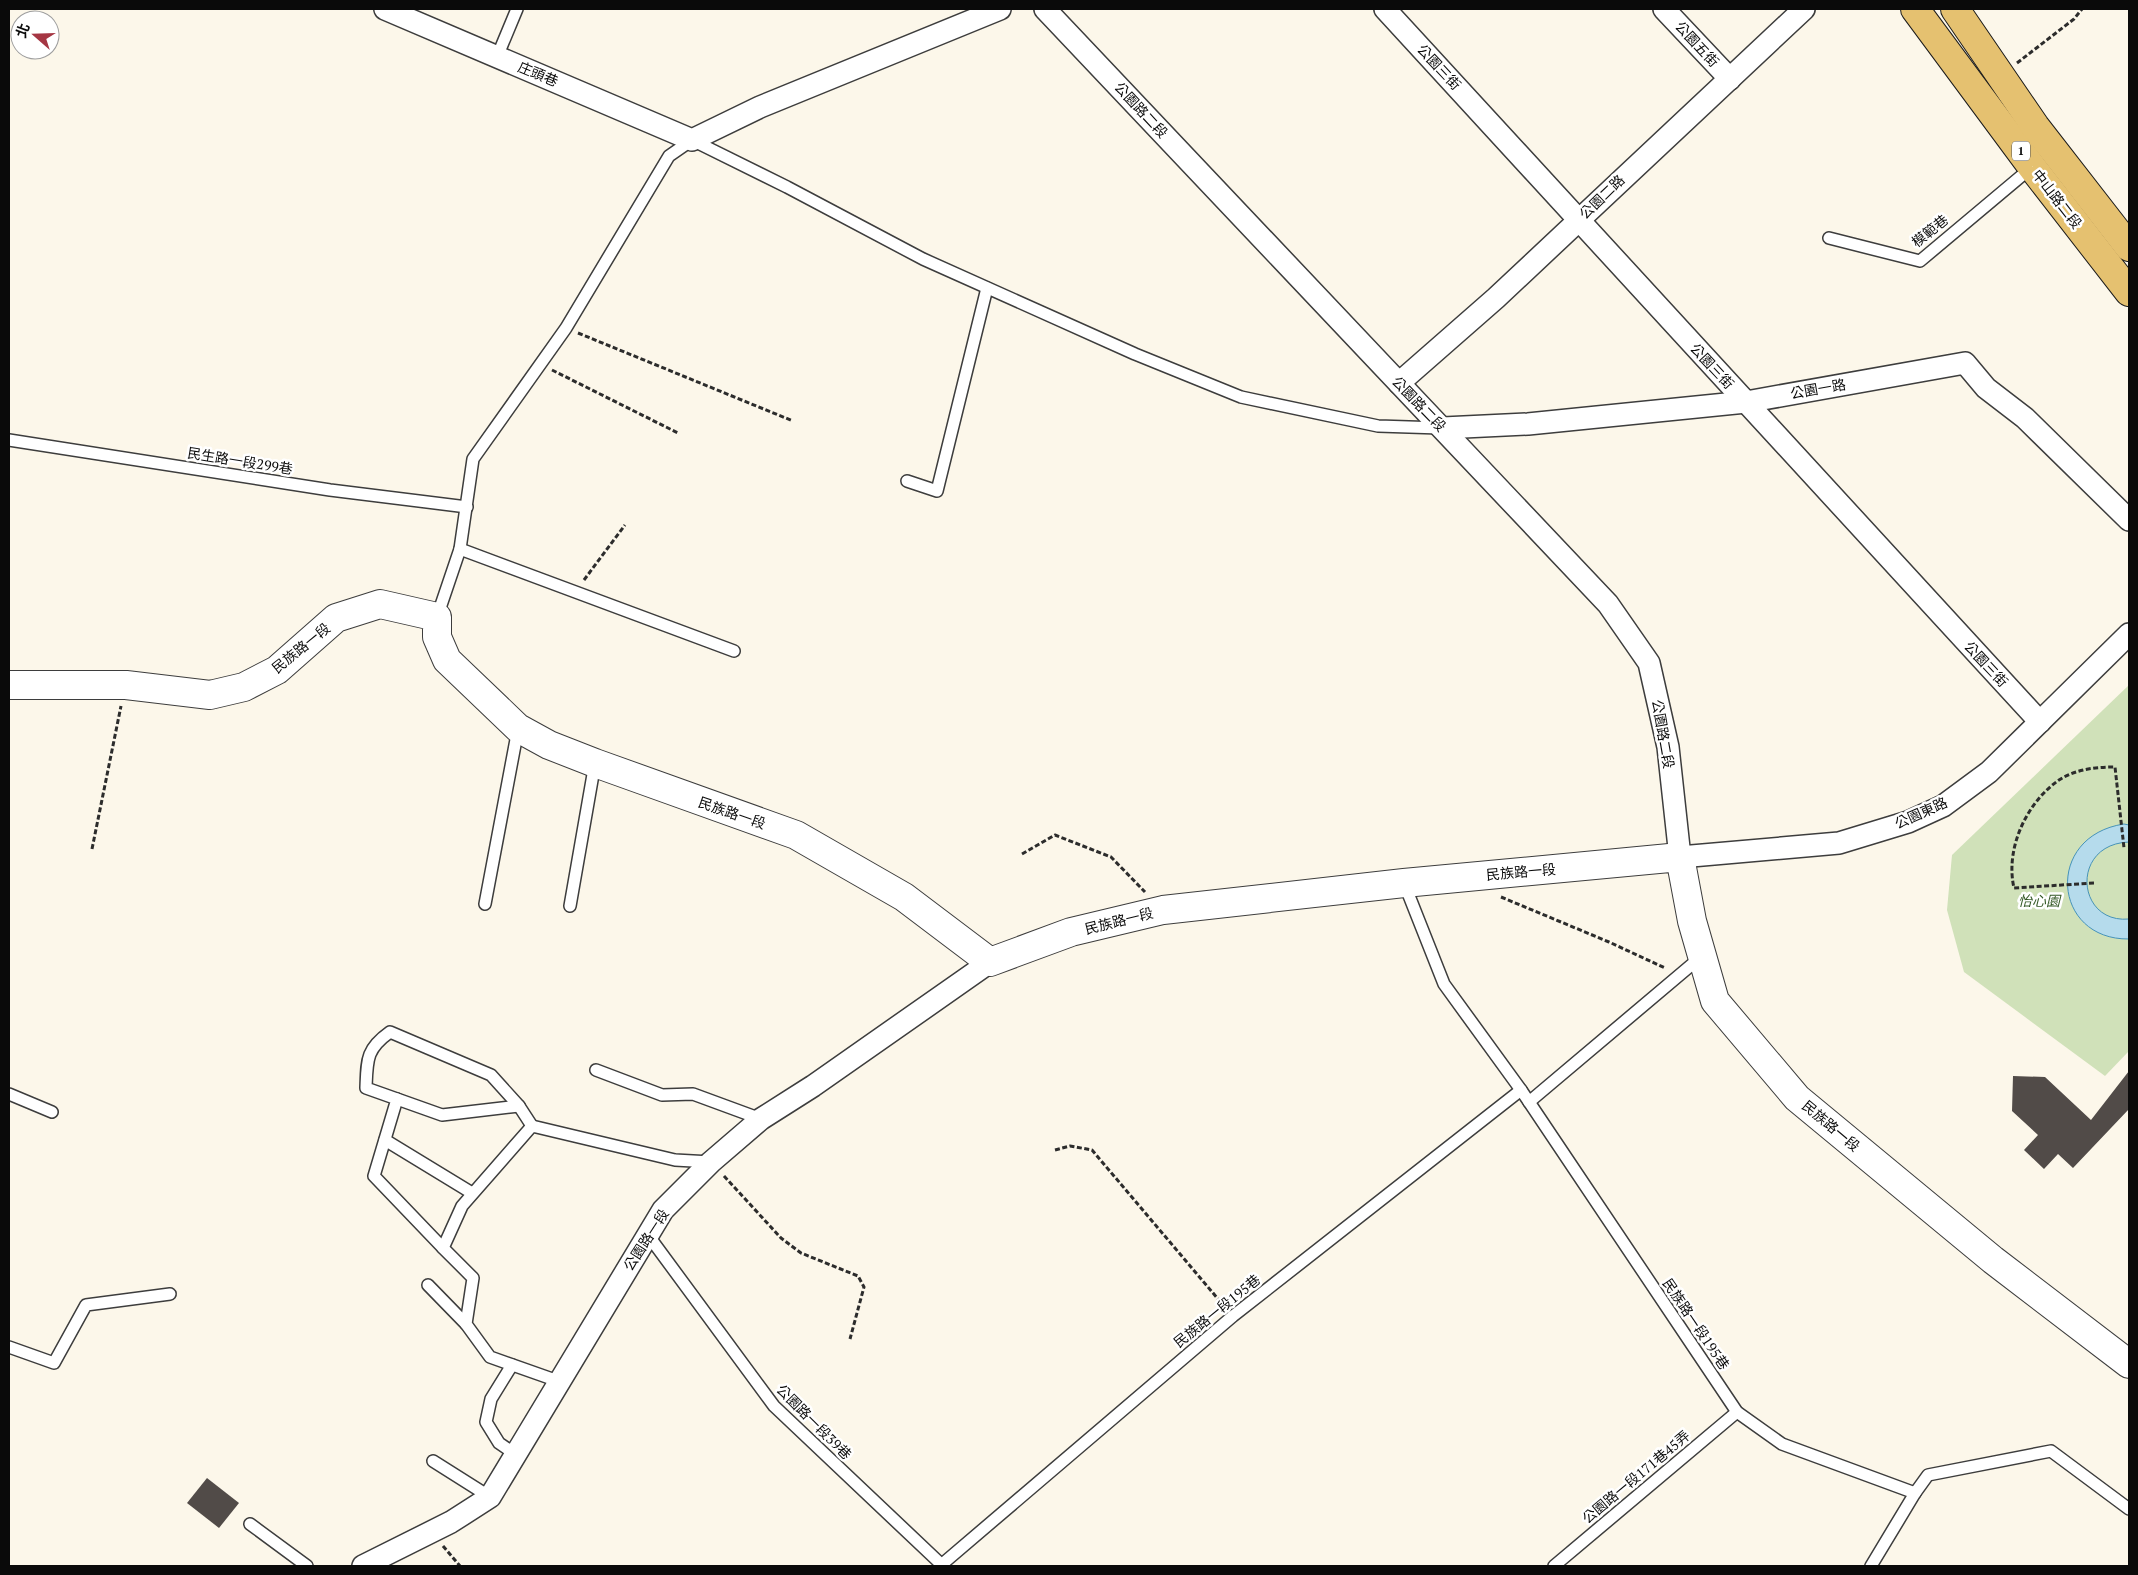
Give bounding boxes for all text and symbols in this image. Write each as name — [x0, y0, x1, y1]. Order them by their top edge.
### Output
north arrow — [10, 10, 60, 60]
street label: 公園五街 — [1671, 17, 1723, 71]
text: 北 — [11, 21, 34, 40]
street label: 公園三街 — [1413, 40, 1465, 94]
street label: 庄頭巷 — [515, 57, 561, 90]
street label: 公園路二段 — [1111, 78, 1172, 142]
road number: 1 — [2012, 142, 2030, 160]
street label: 中山路二段 — [2028, 165, 2086, 232]
street label: 公園二路 — [1575, 170, 1628, 223]
street label: 模範巷 — [1907, 210, 1952, 251]
street label: 公園三街 — [1686, 339, 1738, 393]
street label: 公園路二段 — [1388, 372, 1451, 435]
street label: 公園一路 — [1789, 374, 1847, 403]
street label: 民生路一段299巷 — [186, 443, 294, 478]
street label: 民族路一段 — [268, 618, 334, 677]
street label: 公園三街 — [1960, 637, 2012, 691]
street label: 公園路二段 — [1648, 698, 1679, 770]
street label: 民族路一段 — [696, 792, 768, 833]
street label: 公園東路 — [1891, 792, 1950, 833]
street label: 民族路一段 — [1485, 859, 1557, 884]
park label: 怡心園 — [2018, 891, 2062, 910]
street label: 民族路一段 — [1083, 903, 1155, 938]
street label: 民族路一段 — [1798, 1096, 1864, 1155]
street label: 公園路一段 — [619, 1205, 673, 1274]
street label: 民族路一段195巷 — [1169, 1270, 1264, 1351]
street label: 民族路一段195巷 — [1659, 1274, 1734, 1373]
street label: 公園路一段39巷 — [773, 1380, 856, 1463]
street label: 公園路一段171巷45弄 — [1578, 1426, 1694, 1527]

